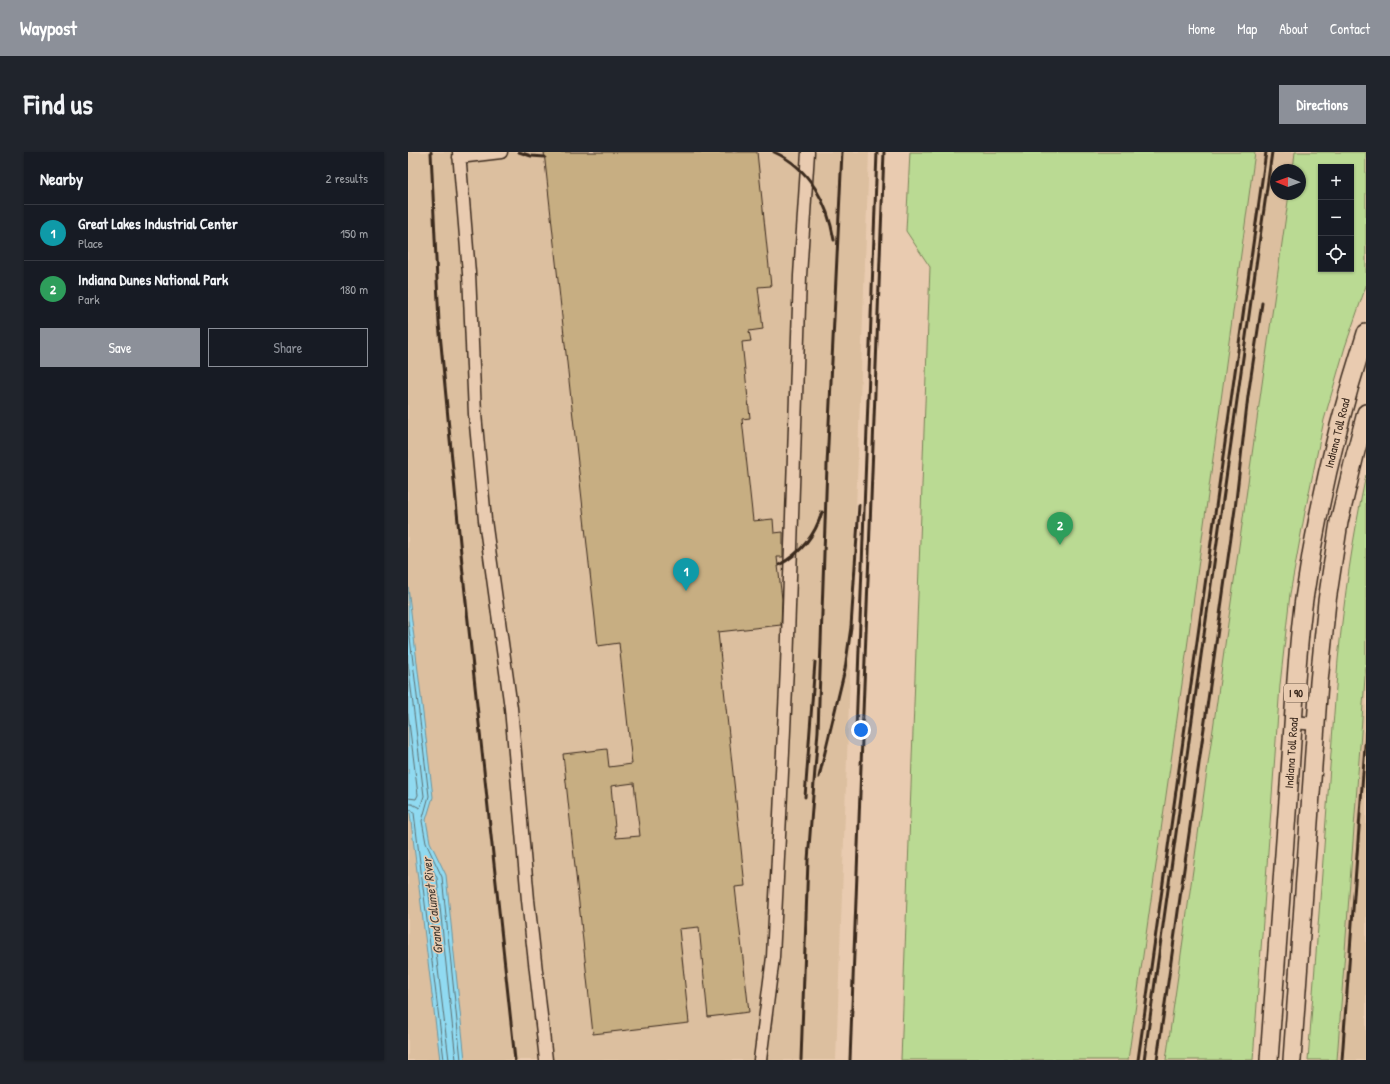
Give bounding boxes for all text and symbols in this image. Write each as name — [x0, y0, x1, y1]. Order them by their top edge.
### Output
text: Waypost — [20, 15, 77, 41]
text: Home — [1188, 19, 1215, 38]
text: Map — [1237, 19, 1257, 38]
text: About — [1279, 19, 1308, 38]
text: Contact — [1330, 19, 1370, 38]
text: Find us — [24, 85, 93, 123]
button: Directions — [1279, 85, 1366, 124]
north arrow — [1270, 164, 1306, 200]
map controls — [1318, 164, 1354, 272]
button: + — [1318, 164, 1354, 200]
text: Nearby — [40, 167, 83, 190]
text: 2 results — [326, 169, 368, 187]
button: − — [1318, 200, 1354, 236]
text: Great Lakes Industrial Center — [78, 213, 238, 234]
text: 1 — [51, 224, 55, 242]
text: 150 m — [340, 224, 368, 242]
text: Place — [78, 234, 103, 252]
button: locate — [1318, 236, 1354, 272]
text: Indiana Dunes National Park — [78, 269, 228, 290]
text: 2 — [50, 280, 56, 298]
text: 180 m — [340, 280, 368, 298]
text: Park — [78, 290, 100, 308]
button: Save — [40, 328, 200, 367]
button: Share — [208, 328, 368, 367]
street label: Indiana Toll Road — [1320, 396, 1354, 470]
pin: 2 — [1047, 512, 1073, 545]
pin: 1 — [673, 558, 699, 591]
road number: I 90 — [1284, 684, 1308, 702]
street label: Indiana Toll Road — [1280, 717, 1302, 789]
your location — [851, 720, 871, 740]
water label: Grand Calumet River — [417, 855, 447, 955]

